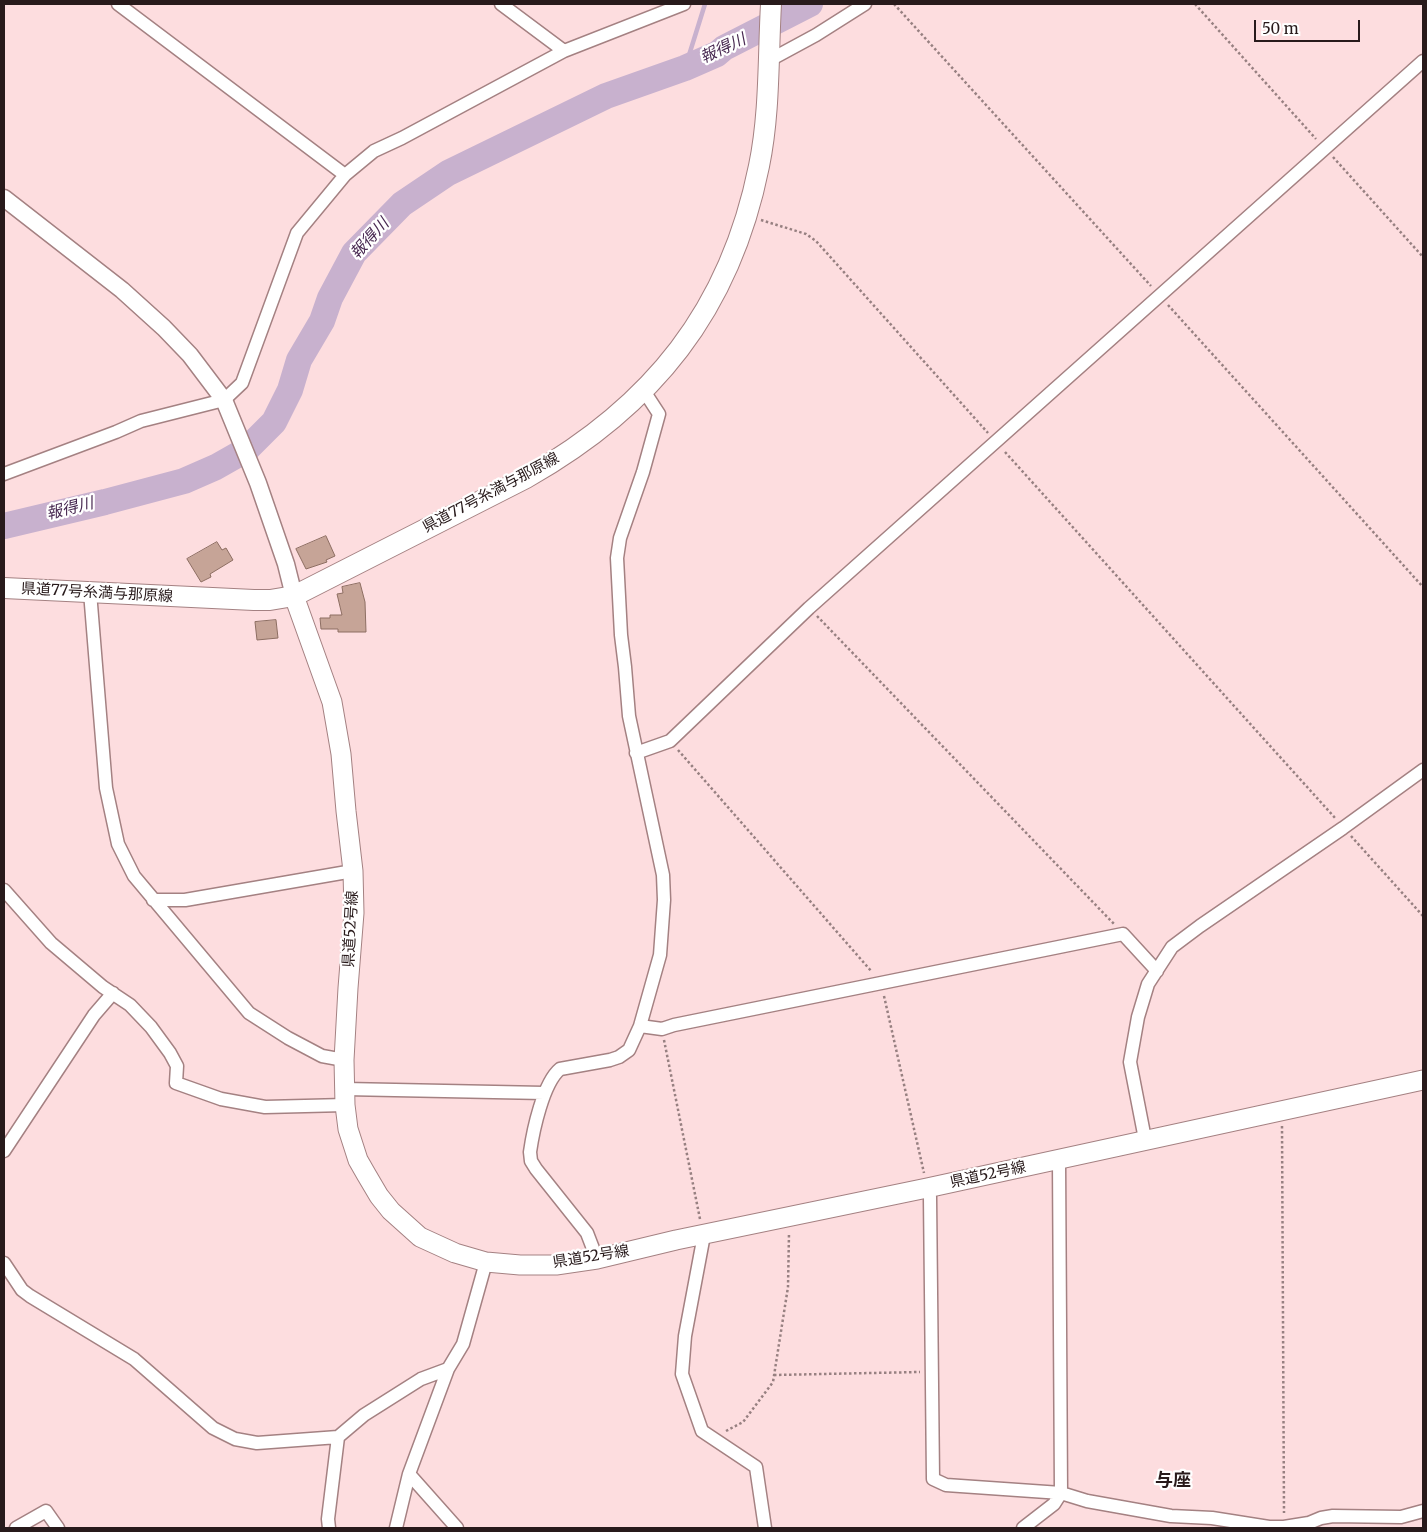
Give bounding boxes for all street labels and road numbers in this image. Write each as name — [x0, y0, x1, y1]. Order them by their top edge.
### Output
street label: 県道77号糸満与那原線 — [420, 449, 562, 537]
street label: 県道77号糸満与那原線 — [21, 580, 173, 606]
street label: 県道52号線 — [340, 890, 362, 968]
street label: 県道52号線 — [948, 1158, 1028, 1192]
street label: 県道52号線 — [552, 1242, 630, 1272]

